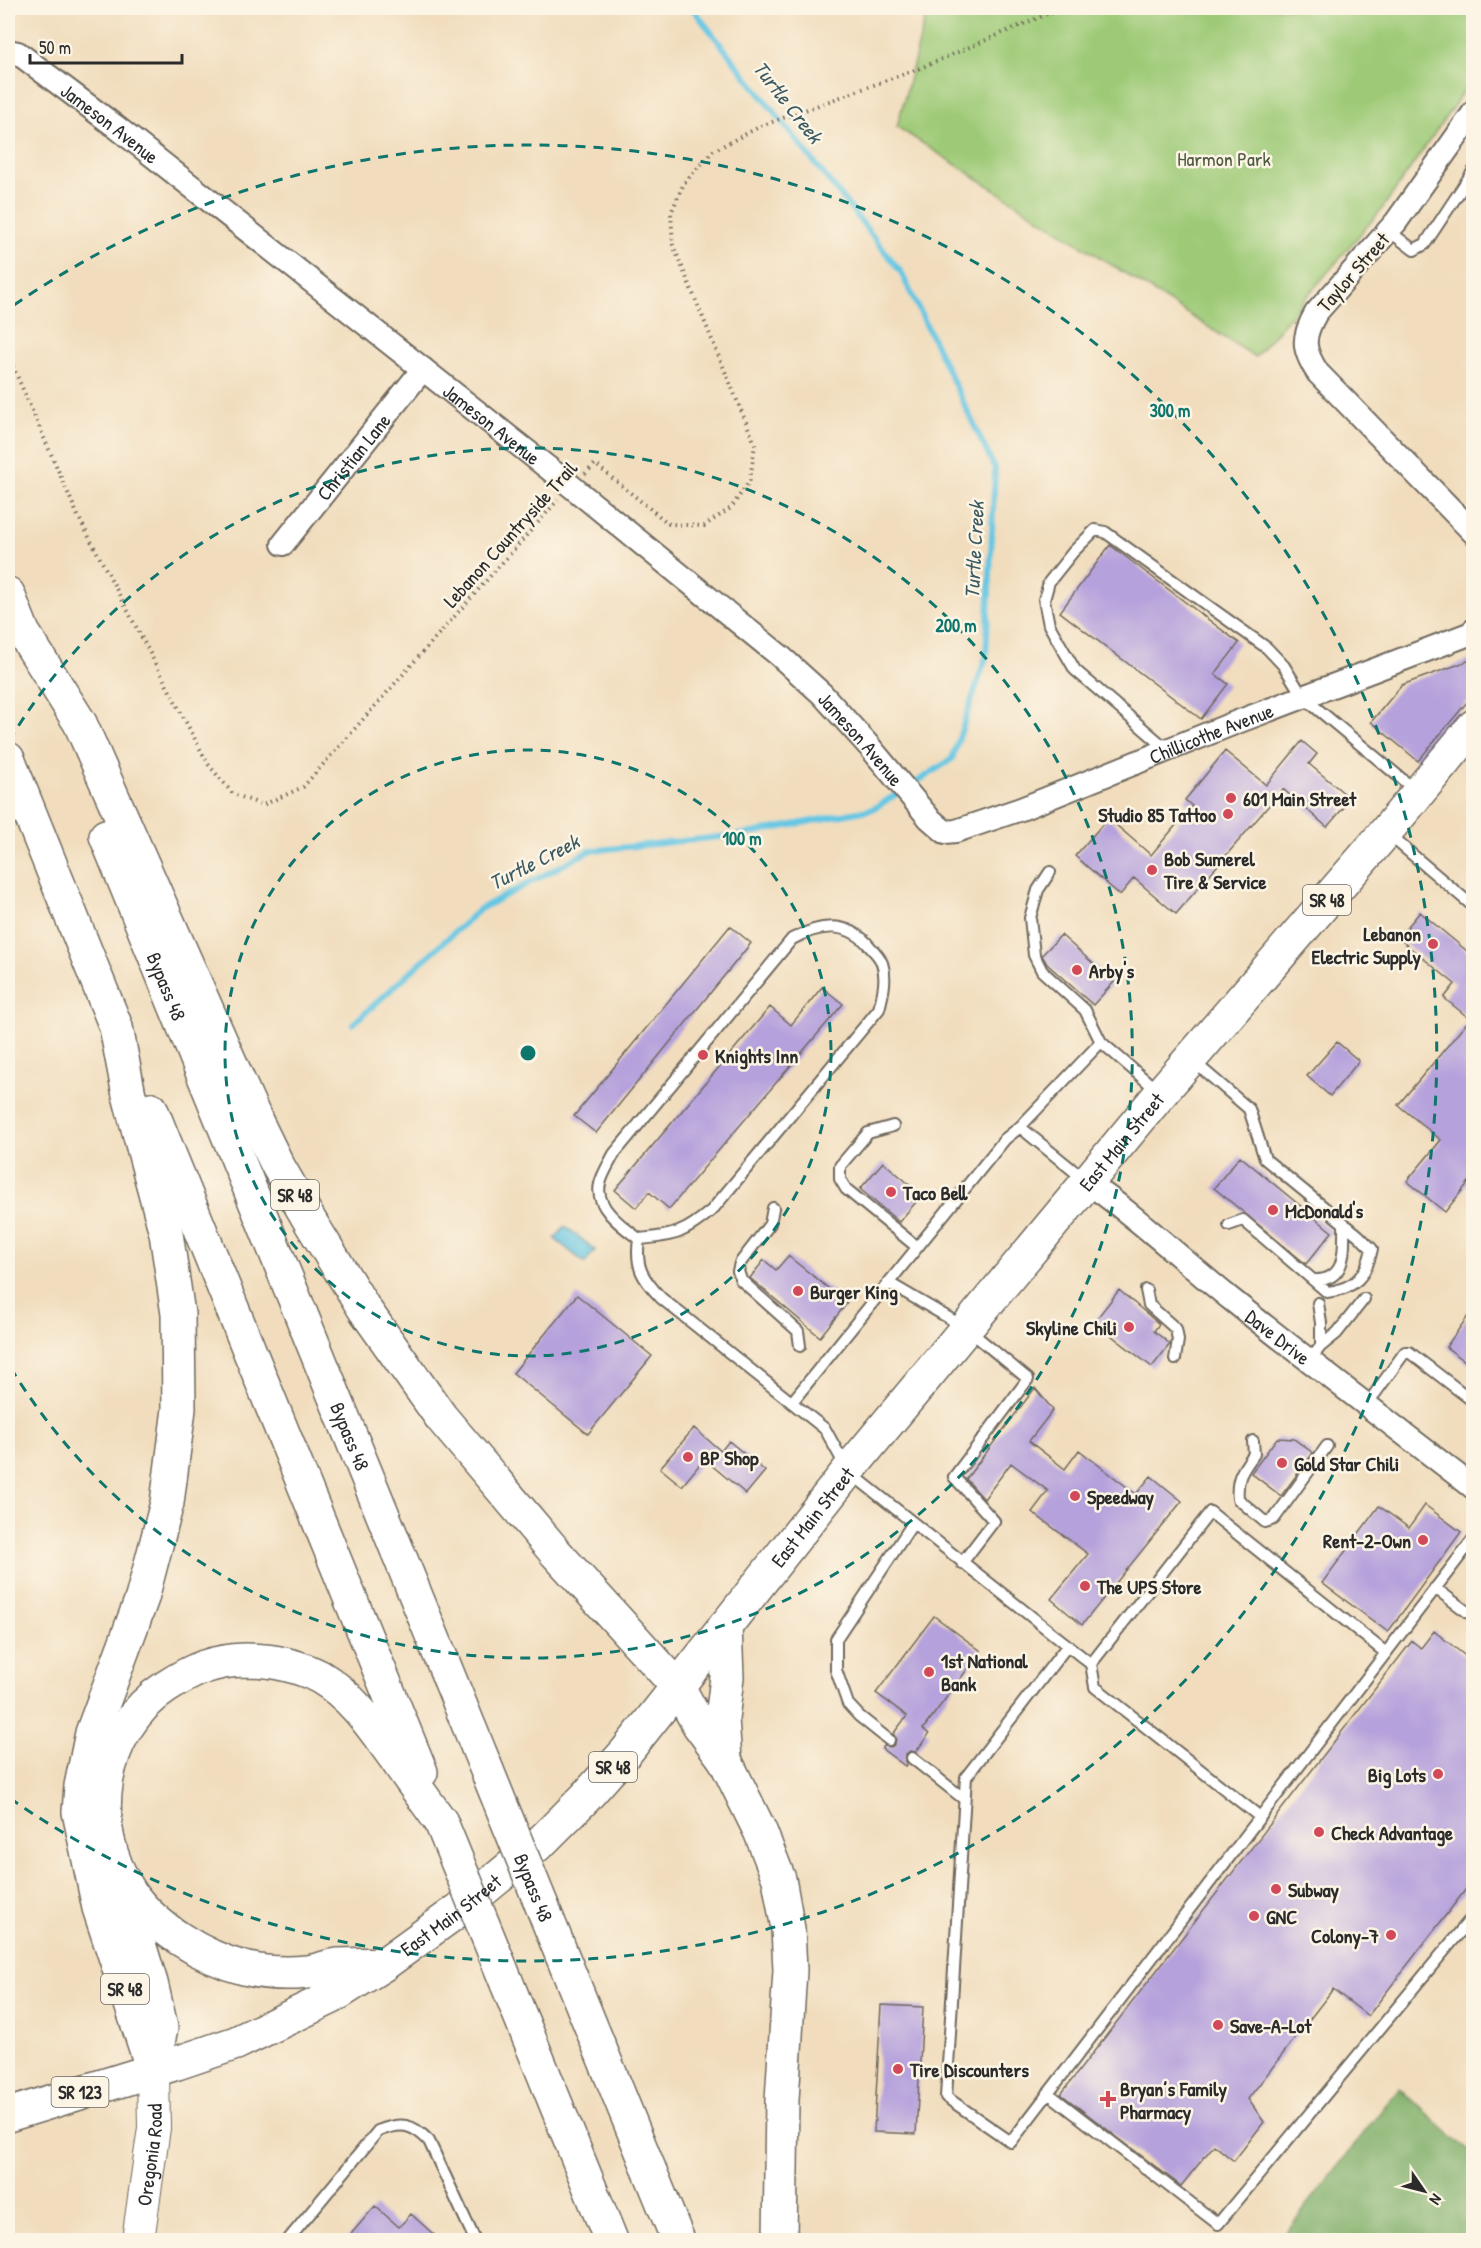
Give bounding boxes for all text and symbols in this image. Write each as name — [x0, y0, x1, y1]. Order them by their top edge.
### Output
scale bar — [30, 27, 182, 65]
text: 50 m — [39, 35, 71, 60]
water label: Turtle Creek — [747, 55, 831, 151]
street label: Jameson Avenue — [56, 77, 165, 169]
park label: Harmon Park — [1177, 145, 1271, 172]
street label: Taylor Street — [1311, 225, 1396, 318]
street label: Jameson Avenue — [438, 377, 546, 471]
text: 300 m — [1150, 398, 1190, 423]
street label: Christian Lane — [310, 407, 396, 506]
street label: Lebanon Countryside Trail — [437, 454, 584, 613]
water label: Turtle Creek — [957, 498, 991, 599]
text: 200 m — [936, 613, 976, 638]
street label: Jameson Avenue — [813, 686, 910, 791]
street label: Chillicothe Avenue — [1145, 696, 1277, 770]
place label: 601 Main Street — [1243, 785, 1357, 812]
marker: 601 Main Street — [1224, 791, 1238, 805]
place label: Studio 85 Tattoo — [1098, 801, 1216, 828]
marker: Studio 85 Tattoo — [1221, 807, 1235, 821]
water label: Turtle Creek — [484, 826, 586, 897]
text: 100 m — [722, 826, 762, 851]
place label: Bob Sumerel Tire & Service — [1163, 845, 1266, 895]
marker: Bob Sumerel Tire & Service — [1145, 863, 1159, 877]
road number: SR 48 — [1303, 885, 1351, 915]
place label: Lebanon Electric Supply — [1312, 920, 1422, 971]
marker: Lebanon Electric Supply — [1426, 937, 1440, 951]
street label: Bypass 48 — [141, 948, 193, 1024]
place label: Arby's — [1089, 957, 1134, 985]
marker: Arby's — [1070, 963, 1084, 977]
place label: Knights Inn — [715, 1042, 798, 1070]
centre of rings — [518, 1043, 538, 1063]
marker: Knights Inn — [696, 1048, 710, 1062]
street label: East Main Street — [1072, 1086, 1170, 1196]
place label: Taco Bell — [902, 1179, 969, 1206]
road number: SR 48 — [271, 1180, 319, 1210]
marker: Taco Bell — [884, 1185, 898, 1199]
place label: McDonald's — [1285, 1197, 1364, 1224]
marker: McDonald's — [1266, 1203, 1280, 1217]
place label: Burger King — [810, 1278, 898, 1306]
marker: Burger King — [791, 1284, 805, 1298]
street label: Dave Drive — [1240, 1303, 1316, 1371]
place label: Skyline Chili — [1026, 1314, 1117, 1342]
marker: Skyline Chili — [1122, 1320, 1136, 1334]
street label: Bypass 48 — [325, 1398, 377, 1474]
place label: BP Shop — [700, 1444, 759, 1472]
marker: BP Shop — [681, 1450, 695, 1464]
place label: Gold Star Chili — [1294, 1450, 1399, 1477]
marker: Gold Star Chili — [1275, 1456, 1289, 1470]
street label: East Main Street — [764, 1460, 861, 1572]
place label: Speedway — [1087, 1483, 1155, 1511]
marker: Speedway — [1068, 1489, 1082, 1503]
place label: Rent-2-Own — [1323, 1527, 1411, 1554]
marker: Rent-2-Own — [1416, 1533, 1430, 1547]
place label: The UPS Store — [1096, 1573, 1202, 1600]
marker: The UPS Store — [1078, 1579, 1092, 1593]
place label: 1st National Bank — [941, 1647, 1028, 1697]
marker: 1st National Bank — [922, 1665, 936, 1679]
road number: SR 48 — [589, 1752, 637, 1782]
place label: Big Lots — [1368, 1761, 1426, 1789]
marker: Big Lots — [1431, 1767, 1445, 1781]
place label: Check Advantage — [1331, 1819, 1453, 1847]
marker: Check Advantage — [1312, 1825, 1326, 1839]
street label: Bypass 48 — [508, 1849, 560, 1925]
street label: East Main Street — [394, 1866, 507, 1962]
place label: Subway — [1288, 1876, 1340, 1904]
marker: Subway — [1269, 1882, 1283, 1896]
place label: GNC — [1266, 1903, 1297, 1930]
marker: GNC — [1247, 1909, 1261, 1923]
place label: Colony-7 — [1311, 1922, 1379, 1950]
marker: Colony-7 — [1384, 1928, 1398, 1942]
road number: SR 48 — [101, 1974, 149, 2004]
place label: Save-A-Lot — [1230, 2012, 1312, 2039]
marker: Save-A-Lot — [1211, 2018, 1225, 2032]
place label: Tire Discounters — [909, 2056, 1029, 2083]
marker: Tire Discounters — [891, 2062, 905, 2076]
place label: Bryan’s Family Pharmacy — [1120, 2075, 1228, 2126]
road number: SR 123 — [52, 2077, 109, 2107]
marker: Bryan’s Family Pharmacy — [1101, 2092, 1115, 2106]
street label: Oregonia Road — [130, 2103, 167, 2208]
north arrow — [1394, 2161, 1454, 2221]
text: N — [1425, 2190, 1448, 2210]

